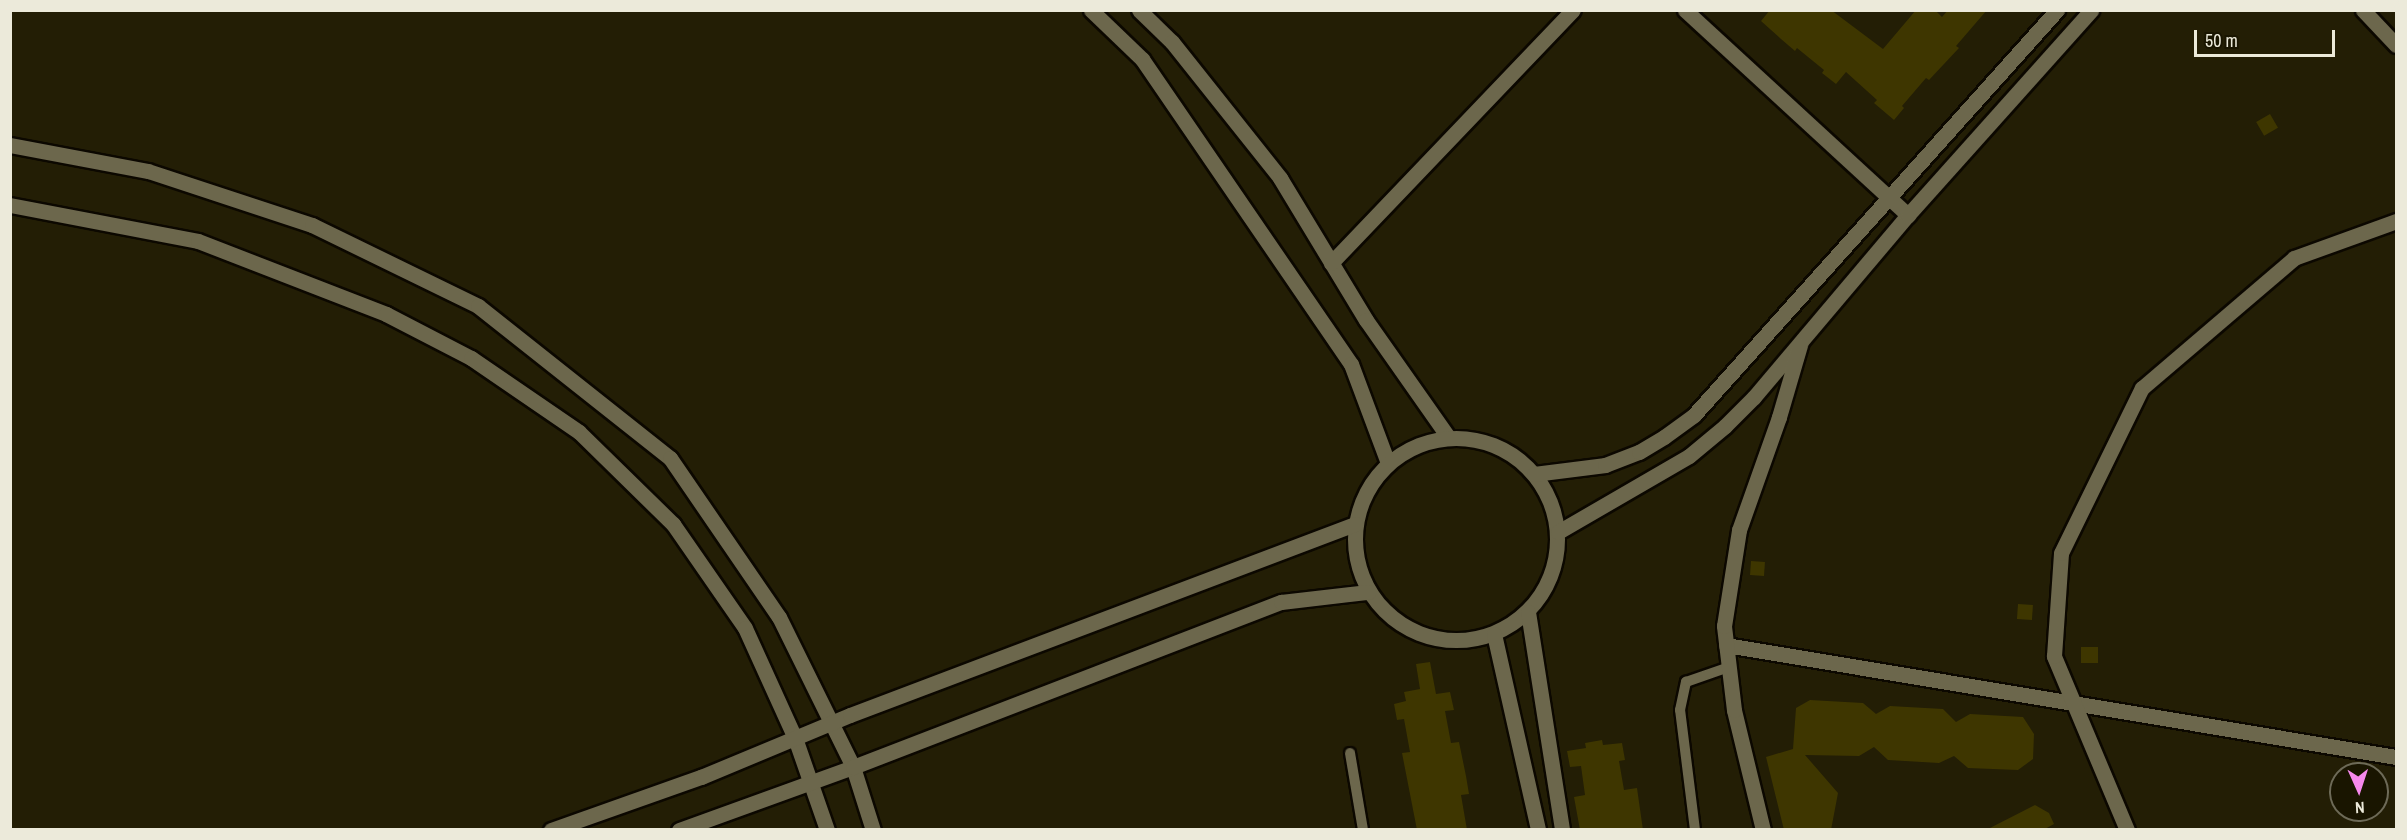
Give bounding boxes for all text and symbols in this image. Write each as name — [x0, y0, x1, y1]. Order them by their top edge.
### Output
scale bar — [2197, 18, 2338, 56]
text: 50 m — [2205, 28, 2238, 53]
north arrow — [2329, 762, 2389, 822]
text: N — [2355, 797, 2365, 819]

